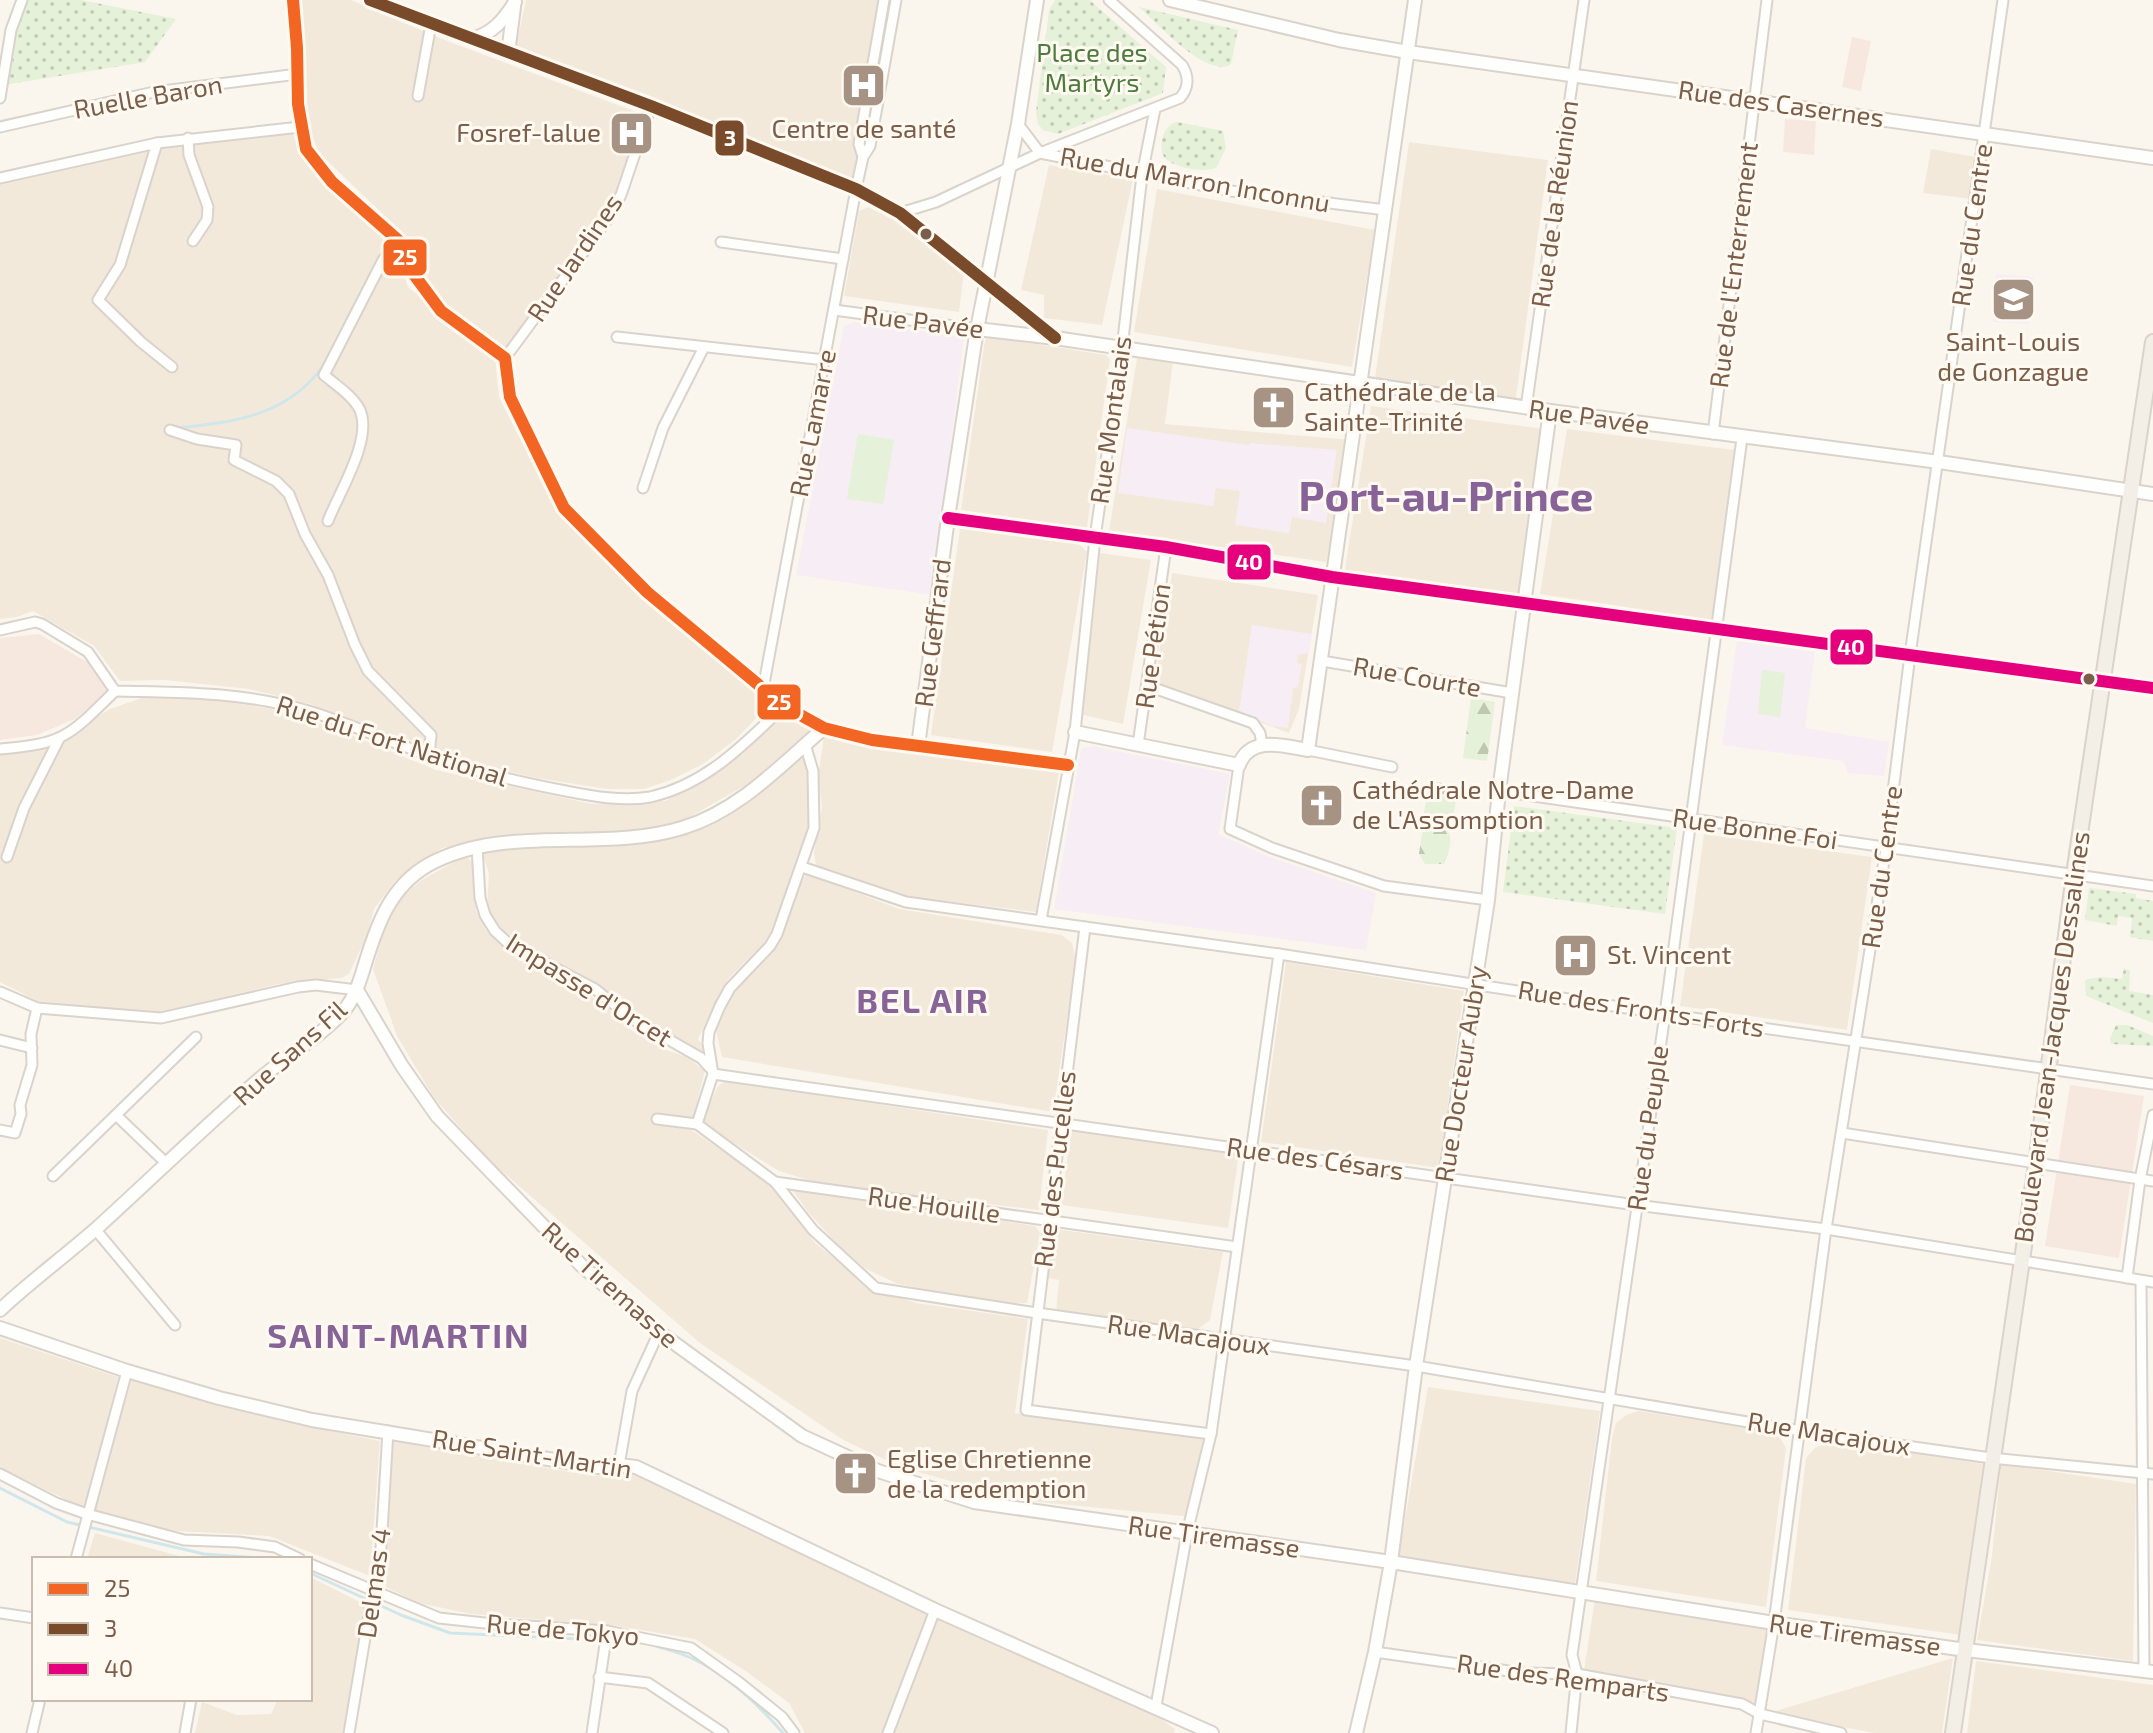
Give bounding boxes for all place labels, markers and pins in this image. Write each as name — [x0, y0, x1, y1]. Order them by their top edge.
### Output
hospital icon: Centre de santé — [840, 62, 888, 110]
hospital icon: Fosref-lalue — [608, 109, 656, 157]
place label: Centre de santé — [772, 112, 956, 143]
place label: Fosref-lalue — [456, 116, 601, 147]
unlabelled marker — [918, 226, 934, 242]
school or university icon: Saint-Louis de Gonzague — [1989, 275, 2037, 323]
place label: Saint-Louis de Gonzague — [1937, 325, 2089, 386]
place label: Cathédrale de la Sainte-Trinité — [1304, 375, 1496, 436]
church icon: Cathédrale de la Sainte-Trinité — [1249, 383, 1297, 431]
unlabelled marker — [2081, 671, 2097, 687]
place label: Cathédrale Notre-Dame de L'Assomption — [1352, 773, 1634, 834]
church icon: Cathédrale Notre-Dame de L'Assomption — [1297, 781, 1345, 829]
hospital icon: St. Vincent — [1552, 931, 1600, 979]
place label: St. Vincent — [1607, 938, 1731, 969]
place label: Eglise Chretienne de la redemption — [887, 1442, 1092, 1503]
church icon: Eglise Chretienne de la redemption — [832, 1450, 880, 1498]

